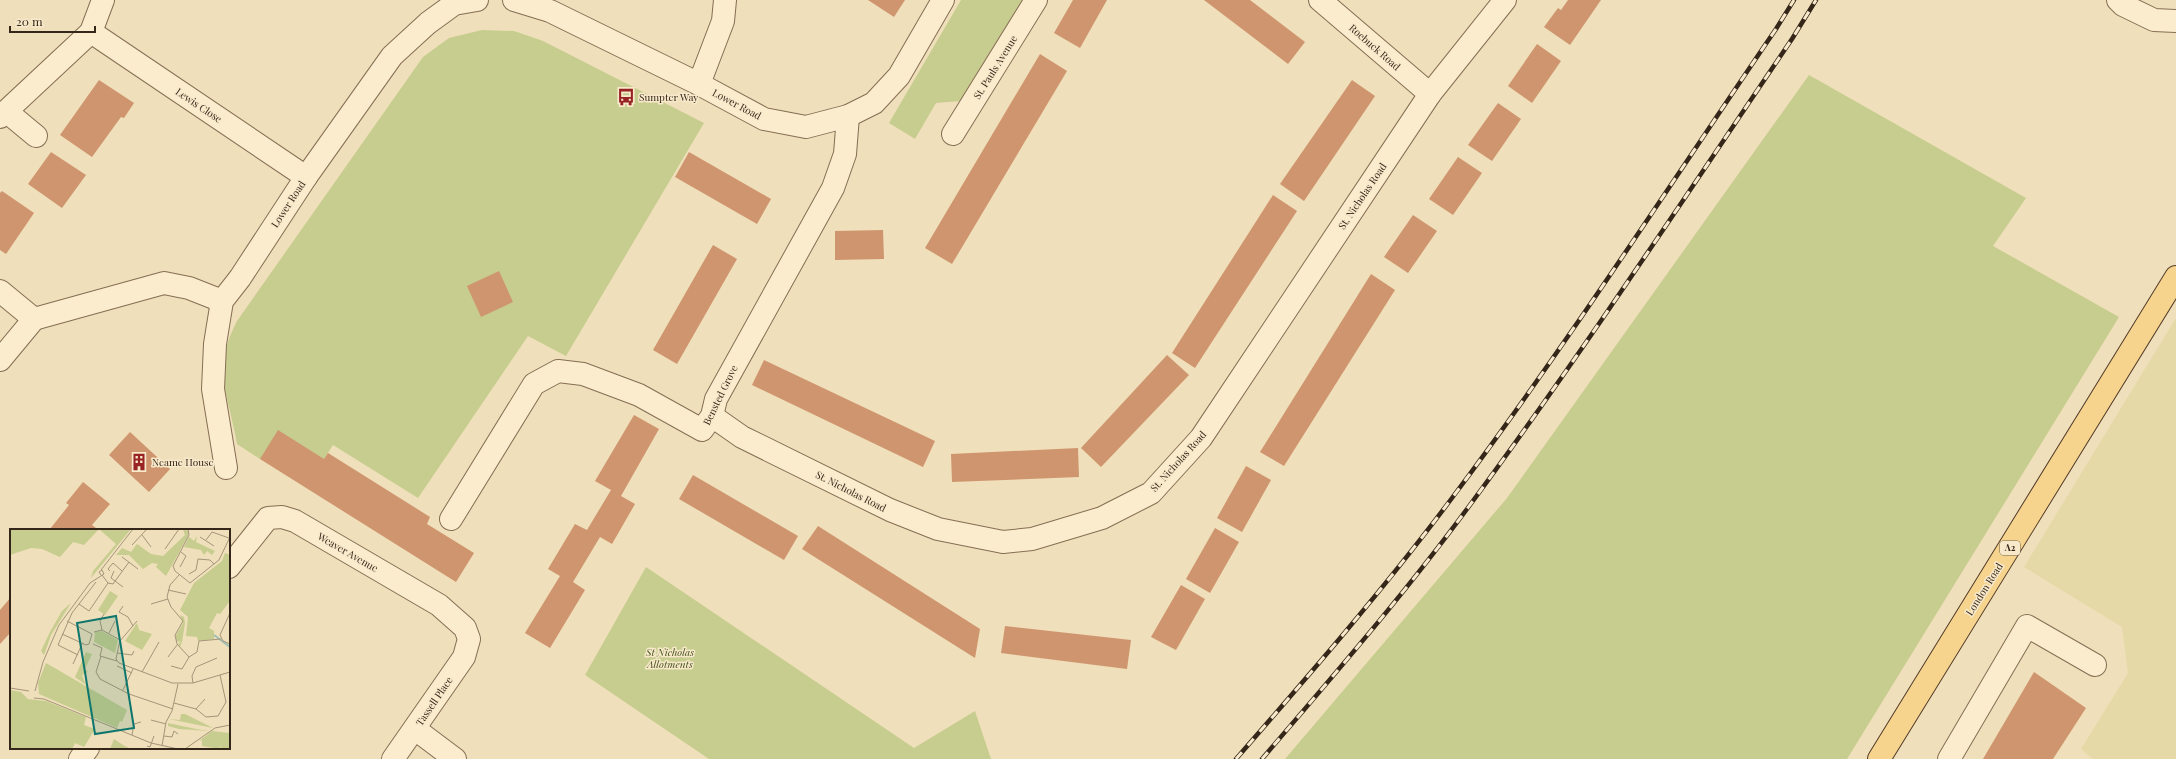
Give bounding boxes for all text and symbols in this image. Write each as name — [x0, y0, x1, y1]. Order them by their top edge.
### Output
scale bar — [10, 8, 95, 34]
text: 20 m — [16, 13, 43, 29]
street label: Roebuck Road — [1346, 21, 1404, 73]
street label: St. Pauls Avenue — [970, 32, 1020, 102]
street label: Lewis Close — [173, 84, 225, 126]
street label: Lower Road — [710, 85, 764, 123]
bus stop icon: Sumpter Way — [616, 87, 636, 107]
place label: Sumpter Way — [639, 90, 698, 104]
street label: St. Nicholas Road — [1335, 160, 1390, 232]
street label: Lower Road — [268, 178, 309, 230]
street label: Bensted Grove — [699, 363, 741, 427]
street label: St. Nicholas Road — [1147, 427, 1209, 494]
building icon: Neame House — [129, 452, 149, 472]
place label: Neame House — [152, 455, 214, 469]
street label: St. Nicholas Road — [813, 467, 889, 515]
inset map — [10, 529, 230, 749]
street label: Weaver Avenue — [314, 529, 381, 575]
road number: A2 — [2000, 541, 2020, 555]
street label: London Road — [1962, 560, 2006, 618]
park label: St Nicholas Allotments — [645, 645, 694, 671]
street label: Tassell Place — [412, 674, 456, 728]

